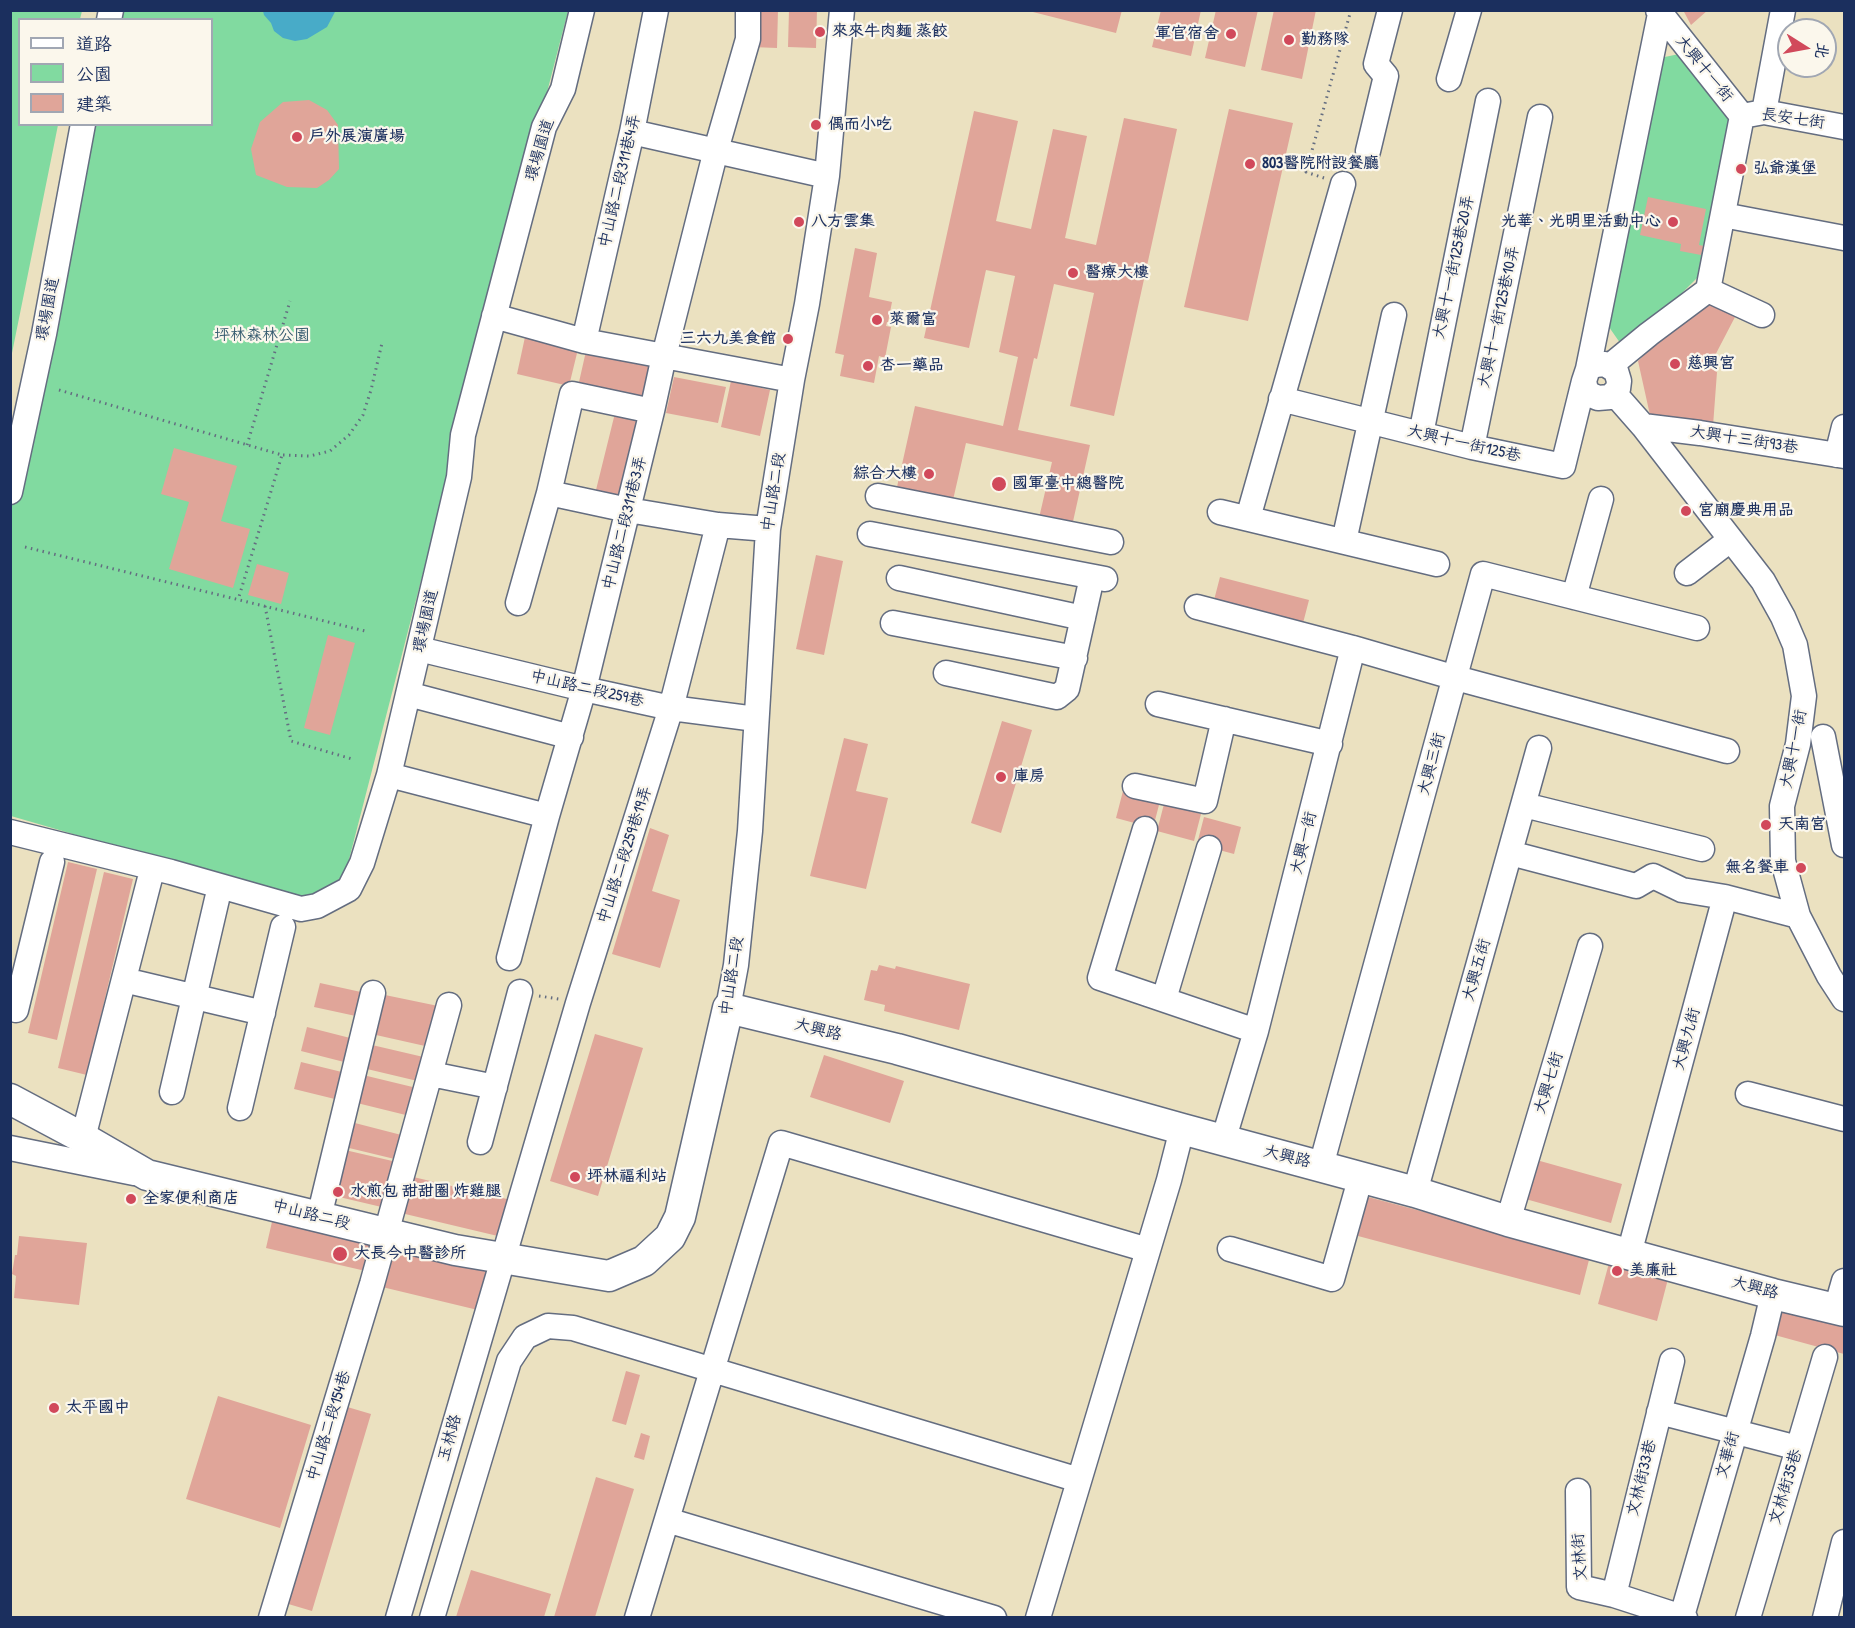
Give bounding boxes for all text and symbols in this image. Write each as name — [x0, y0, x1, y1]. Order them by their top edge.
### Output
legend — [18, 18, 213, 126]
north arrow — [1777, 18, 1837, 78]
place label: 來來牛肉麵 蒸餃 — [832, 22, 948, 42]
place label: 軍官宿舍 — [1155, 24, 1219, 44]
marker: 來來牛肉麵 蒸餃 — [813, 25, 827, 39]
marker: 軍官宿舍 — [1224, 27, 1238, 41]
place label: 勤務隊 — [1301, 30, 1349, 50]
text: 道路 — [76, 31, 112, 56]
street label: 大興十一街 — [1671, 32, 1737, 106]
marker: 勤務隊 — [1282, 33, 1296, 47]
text: 北 — [1810, 41, 1835, 61]
text: 公園 — [76, 61, 112, 86]
text: 建築 — [76, 91, 112, 116]
street label: 長安七街 — [1760, 105, 1826, 133]
street label: 中山路二段311巷4弄 — [595, 112, 645, 250]
place label: 偶而小吃 — [828, 115, 892, 135]
street label: 環場園道 — [521, 117, 559, 183]
marker: 偶而小吃 — [809, 118, 823, 132]
place label: 戶外展演廣場 — [309, 127, 405, 147]
marker: 戶外展演廣場 — [290, 130, 304, 144]
place label: 803醫院附設餐廳 — [1262, 154, 1379, 174]
marker: 803醫院附設餐廳 — [1243, 157, 1257, 171]
place label: 弘爺漢堡 — [1753, 159, 1817, 179]
marker: 弘爺漢堡 — [1734, 162, 1748, 176]
street label: 大興十一街125巷20弄 — [1429, 193, 1479, 341]
place label: 八方雲集 — [811, 212, 875, 232]
place label: 光華、光明里活動中心 — [1501, 212, 1661, 232]
marker: 八方雲集 — [792, 215, 806, 229]
marker: 光華、光明里活動中心 — [1666, 215, 1680, 229]
street label: 大興十一街125巷10弄 — [1475, 244, 1523, 390]
place label: 醫療大樓 — [1085, 263, 1149, 283]
marker: 醫療大樓 — [1066, 266, 1080, 280]
street label: 環場園道 — [32, 276, 64, 342]
place label: 萊爾富 — [889, 310, 937, 330]
marker: 萊爾富 — [870, 313, 884, 327]
park label: 坪林森林公園 — [214, 326, 310, 346]
place label: 三六九美食館 — [680, 329, 776, 349]
marker: 三六九美食館 — [781, 332, 795, 346]
place label: 慈興宮 — [1687, 354, 1735, 374]
place label: 杏一藥品 — [880, 356, 944, 376]
marker: 慈興宮 — [1668, 357, 1682, 371]
marker: 杏一藥品 — [861, 359, 875, 373]
street label: 大興十一街125巷 — [1405, 422, 1523, 466]
street label: 大興十三街93巷 — [1689, 422, 1799, 458]
street label: 中山路二段 — [758, 451, 790, 533]
street label: 中山路二段311巷3弄 — [599, 454, 651, 592]
place label: 綜合大樓 — [853, 464, 917, 484]
marker: 綜合大樓 — [922, 467, 936, 481]
place label: 國軍臺中總醫院 — [1012, 474, 1124, 494]
marker: 國軍臺中總醫院 — [990, 475, 1008, 493]
place label: 宮廟慶典用品 — [1698, 501, 1794, 521]
marker: 宮廟慶典用品 — [1679, 504, 1693, 518]
street label: 環場園道 — [409, 588, 443, 654]
street label: 中山路二段259巷 — [528, 667, 646, 711]
street label: 大興十一街 — [1777, 708, 1811, 790]
street label: 大興三街 — [1414, 731, 1450, 797]
place label: 庫房 — [1013, 767, 1045, 787]
marker: 庫房 — [994, 770, 1008, 784]
street label: 中山路二段259巷19弄 — [594, 784, 656, 926]
street label: 大興一街 — [1287, 810, 1321, 876]
place label: 天南宮 — [1778, 815, 1826, 835]
marker: 天南宮 — [1759, 818, 1773, 832]
place label: 無名餐車 — [1725, 858, 1789, 878]
marker: 無名餐車 — [1794, 861, 1808, 875]
street label: 中山路二段 — [716, 935, 748, 1017]
street label: 大興五街 — [1459, 937, 1495, 1003]
street label: 大興九街 — [1669, 1006, 1705, 1072]
street label: 大興路 — [792, 1015, 844, 1045]
street label: 大興七街 — [1530, 1050, 1568, 1116]
street label: 大興路 — [1261, 1142, 1313, 1172]
place label: 坪林福利站 — [587, 1167, 667, 1187]
marker: 坪林福利站 — [568, 1170, 582, 1184]
place label: 水煎包 甜甜圈 炸雞腿 — [350, 1182, 501, 1202]
marker: 水煎包 甜甜圈 炸雞腿 — [331, 1185, 345, 1199]
place label: 全家便利商店 — [143, 1189, 239, 1209]
marker: 全家便利商店 — [124, 1192, 138, 1206]
street label: 中山路二段 — [270, 1196, 352, 1234]
place label: 大長今中醫診所 — [354, 1244, 466, 1264]
marker: 大長今中醫診所 — [331, 1245, 349, 1263]
place label: 美廉社 — [1629, 1261, 1677, 1281]
marker: 美廉社 — [1610, 1264, 1624, 1278]
street label: 大興路 — [1729, 1273, 1781, 1303]
street label: 中山路二段154巷 — [303, 1368, 355, 1484]
place label: 太平國中 — [66, 1398, 130, 1418]
marker: 太平國中 — [47, 1401, 61, 1415]
street label: 玉林路 — [434, 1412, 466, 1464]
street label: 文華街 — [1712, 1429, 1744, 1481]
street label: 文林街33巷 — [1623, 1438, 1661, 1518]
street label: 文林街35巷 — [1765, 1447, 1807, 1527]
street label: 文林街 — [1569, 1532, 1591, 1582]

